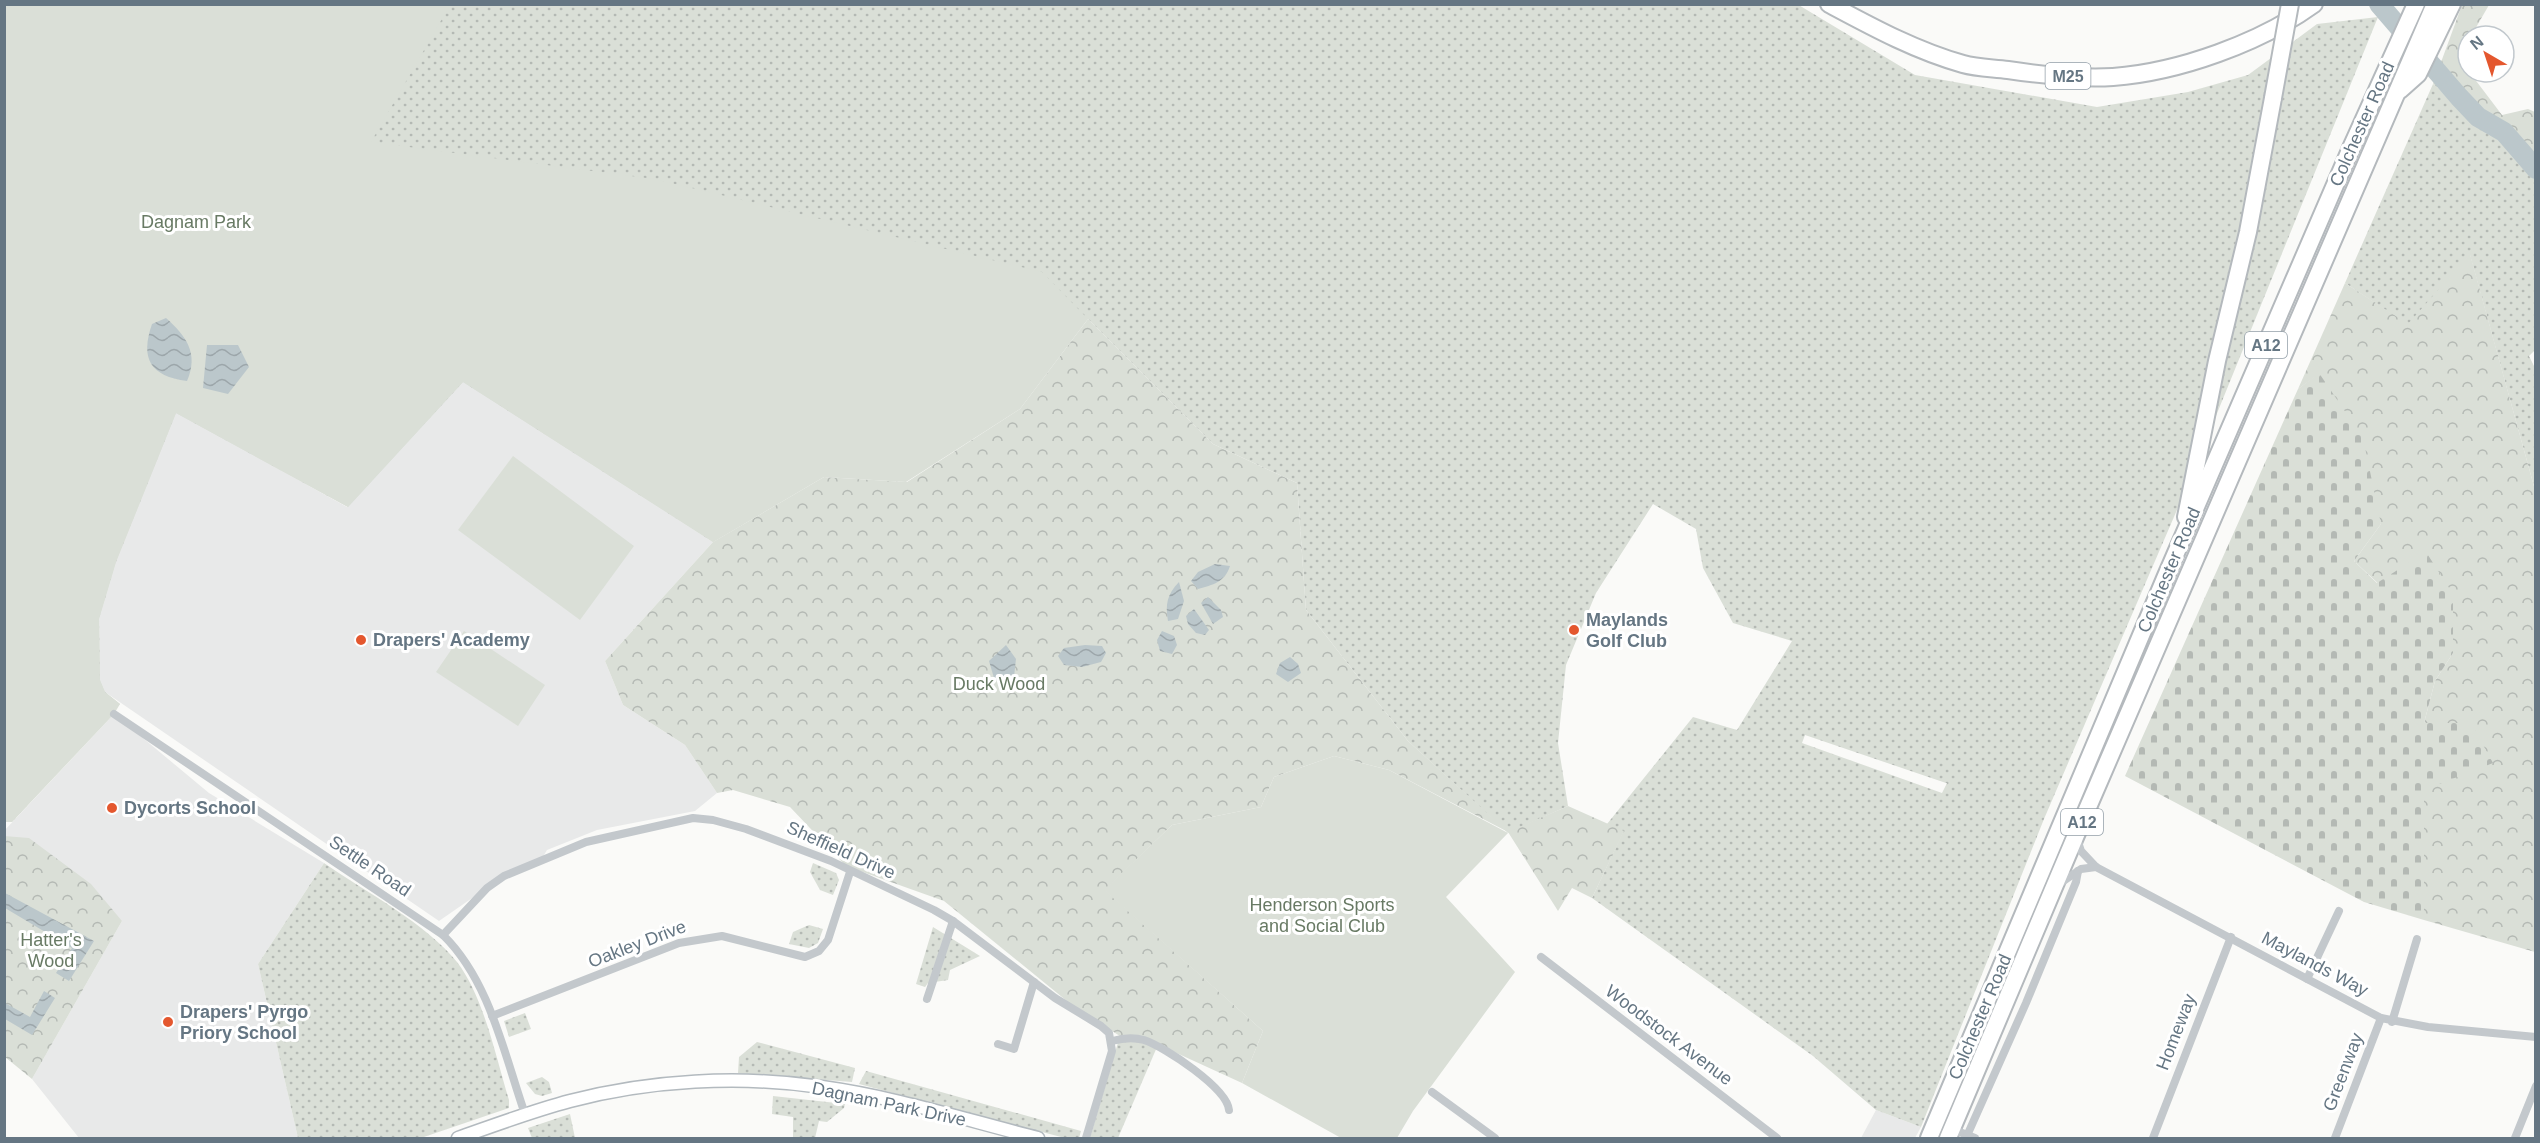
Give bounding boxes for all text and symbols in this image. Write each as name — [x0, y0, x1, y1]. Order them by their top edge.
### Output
north arrow — [2456, 24, 2516, 84]
text: N — [2467, 32, 2487, 53]
street label: Colchester Road — [2326, 59, 2398, 189]
road number: M25 — [2046, 63, 2090, 89]
park label: Dagnam Park — [141, 212, 252, 232]
road number: A12 — [2245, 332, 2287, 358]
street label: Colchester Road — [2134, 504, 2204, 636]
place label: Maylands Golf Club — [1586, 610, 1668, 651]
marker: Maylands Golf Club — [1567, 623, 1581, 637]
place label: Drapers' Academy — [373, 630, 530, 650]
marker: Drapers' Academy — [354, 633, 368, 647]
park label: Duck Wood — [953, 674, 1045, 694]
place label: Dycorts School — [124, 798, 256, 818]
marker: Dycorts School — [105, 801, 119, 815]
road number: A12 — [2061, 809, 2103, 835]
street label: Sheffield Drive — [784, 817, 898, 883]
street label: Settle Road — [325, 831, 415, 901]
park label: Henderson Sports and Social Club — [1249, 895, 1395, 936]
street label: Oakley Drive — [585, 916, 689, 972]
street label: Maylands Way — [2258, 928, 2372, 1000]
park label: Hatter's Wood — [20, 930, 82, 971]
street label: Colchester Road — [1945, 951, 2015, 1083]
street label: Woodstock Avenue — [1602, 981, 1736, 1089]
street label: Homeway — [2152, 991, 2200, 1073]
place label: Drapers' Pyrgo Priory School — [180, 1002, 308, 1043]
marker: Drapers' Pyrgo Priory School — [161, 1015, 175, 1029]
street label: Greenway — [2319, 1030, 2367, 1114]
street label: Dagnam Park Drive — [810, 1078, 968, 1130]

